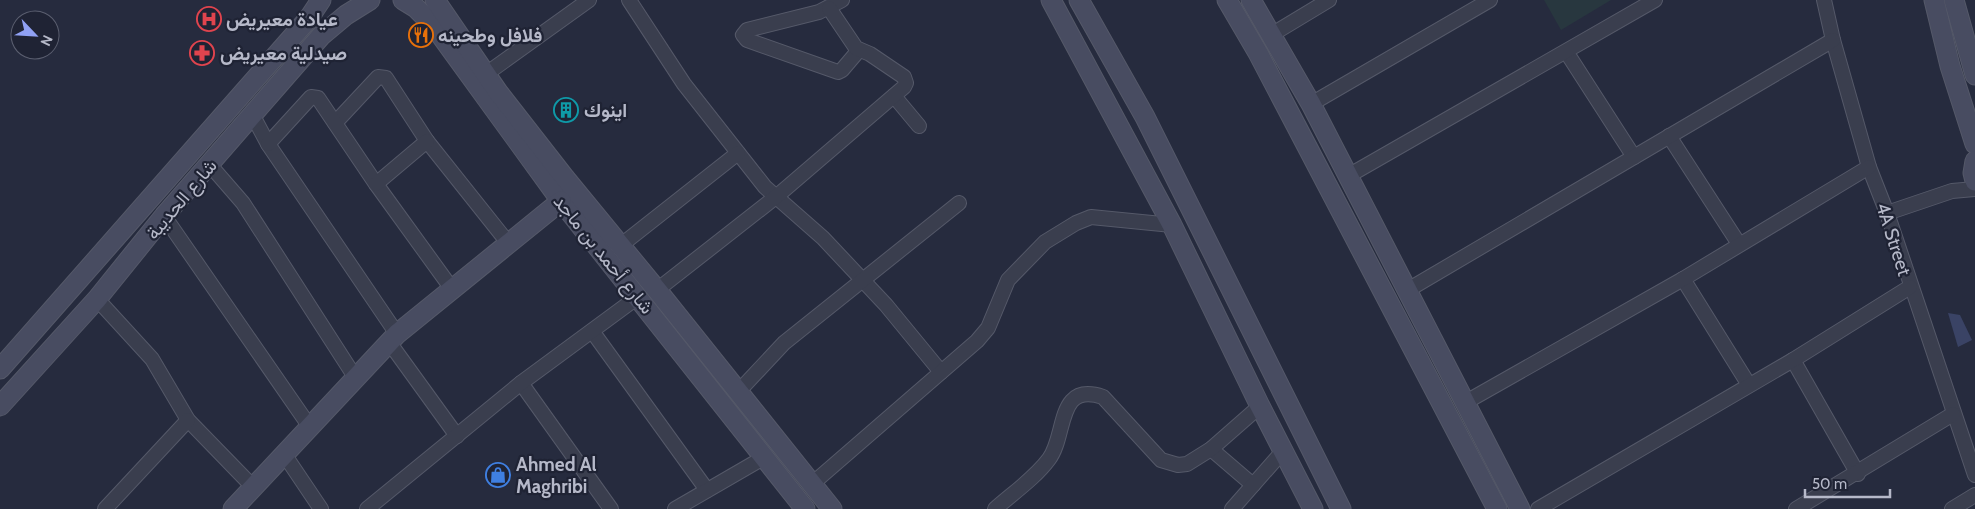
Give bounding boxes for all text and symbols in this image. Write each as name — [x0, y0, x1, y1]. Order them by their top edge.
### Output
hospital icon: عيادة معيريض — [196, 6, 222, 32]
place label: عيادة معيريض — [226, 8, 338, 32]
north arrow — [10, 10, 60, 60]
restaurant icon: فلافل وطحينه — [408, 22, 434, 48]
place label: فلافل وطحينه — [438, 24, 542, 48]
text: N — [37, 32, 57, 49]
pharmacy icon: صيدلية معيريض — [189, 40, 215, 66]
place label: صيدلية معيريض — [220, 42, 347, 66]
building icon: اينوك — [553, 97, 579, 123]
place label: اينوك — [584, 99, 627, 123]
street label: شارع الحديبة — [141, 154, 222, 245]
street label: شارع أحمد بن ماجد — [548, 190, 659, 319]
street label: 4A Street — [1871, 200, 1916, 279]
place label: Ahmed Al Maghribi — [516, 453, 596, 498]
shop icon: Ahmed Al Maghribi — [485, 462, 511, 488]
scale bar — [1805, 466, 1890, 498]
text: 50 m — [1812, 475, 1847, 493]

